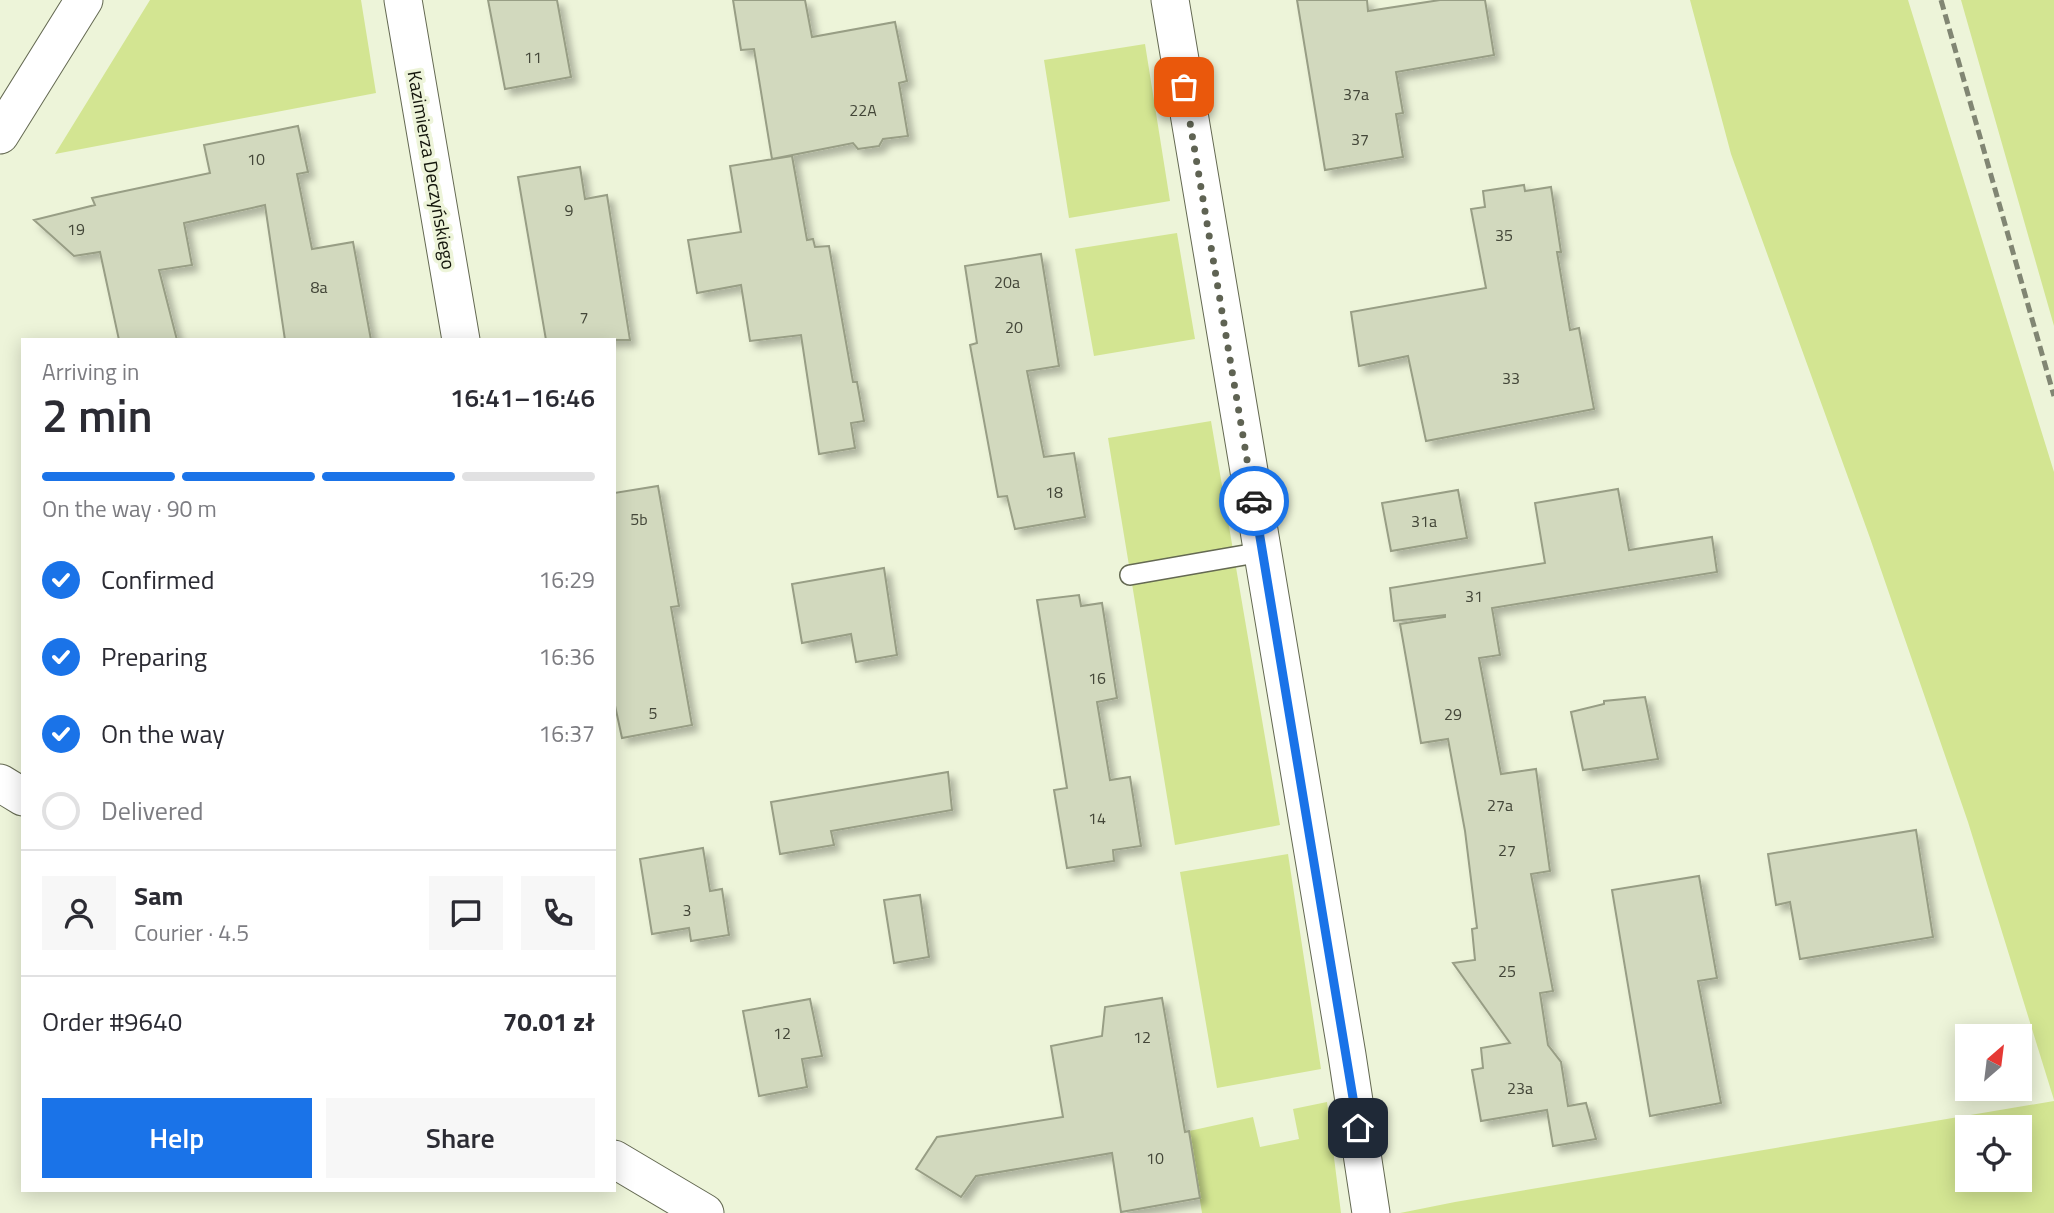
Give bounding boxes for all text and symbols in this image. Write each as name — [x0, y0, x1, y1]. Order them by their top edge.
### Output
house number: 11 — [524, 45, 542, 69]
pin — [1154, 57, 1214, 117]
street label: Kazimierza Deczyńskiego — [401, 68, 464, 272]
icon: bag — [1165, 68, 1203, 106]
house number: 37a — [1343, 82, 1369, 106]
house number: 22A — [849, 98, 877, 122]
house number: 37 — [1351, 127, 1369, 151]
house number: 10 — [247, 147, 265, 171]
house number: 9 — [565, 198, 574, 222]
house number: 19 — [67, 217, 85, 241]
house number: 35 — [1495, 223, 1513, 247]
house number: 20a — [994, 270, 1020, 294]
house number: 8a — [311, 275, 327, 299]
house number: 7 — [580, 305, 588, 329]
house number: 20 — [1005, 315, 1023, 339]
text: Arriving in — [42, 354, 139, 389]
house number: 33 — [1502, 366, 1520, 390]
text: 16:41–16:46 — [450, 378, 595, 417]
text: 2 min — [42, 380, 153, 450]
courier — [1219, 466, 1289, 536]
house number: 18 — [1045, 480, 1063, 504]
icon: car — [1235, 482, 1273, 520]
text: On the way · 90 m — [42, 491, 217, 526]
house number: 5b — [630, 507, 648, 531]
house number: 31a — [1411, 509, 1437, 533]
text: Confirmed — [101, 560, 215, 599]
icon: check — [42, 561, 80, 599]
text: 16:29 — [538, 562, 595, 597]
house number: 31 — [1465, 584, 1483, 608]
text: Preparing — [101, 637, 207, 676]
icon: check — [42, 638, 80, 676]
text: 16:36 — [538, 639, 595, 674]
house number: 16 — [1088, 666, 1106, 690]
house number: 5 — [649, 701, 658, 725]
house number: 29 — [1444, 702, 1462, 726]
text: On the way — [101, 714, 225, 753]
icon: check — [42, 715, 80, 753]
text: 16:37 — [538, 716, 595, 751]
text: Delivered — [101, 791, 204, 830]
house number: 27a — [1487, 793, 1513, 817]
house number: 14 — [1088, 806, 1106, 830]
house number: 27 — [1498, 838, 1516, 862]
button: person — [42, 876, 116, 950]
text: Sam — [134, 876, 183, 915]
button: chat — [429, 876, 503, 950]
button: phone — [521, 876, 595, 950]
house number: 3 — [683, 898, 691, 922]
text: Courier · 4.5 — [134, 915, 249, 950]
house number: 25 — [1498, 959, 1516, 983]
text: Order #9640 — [42, 1002, 182, 1041]
text: 70.01 zł — [503, 1002, 595, 1041]
house number: 12 — [773, 1021, 791, 1045]
north arrow — [1955, 1024, 2032, 1101]
map controls — [1955, 1024, 2032, 1192]
house number: 12 — [1133, 1025, 1151, 1049]
house number: 23a — [1507, 1076, 1533, 1100]
button: Help — [42, 1098, 312, 1178]
button: Share — [326, 1098, 595, 1178]
pin — [1328, 1098, 1388, 1158]
icon: home — [1339, 1109, 1377, 1147]
button: locate — [1955, 1115, 2032, 1192]
house number: 10 — [1146, 1146, 1164, 1170]

